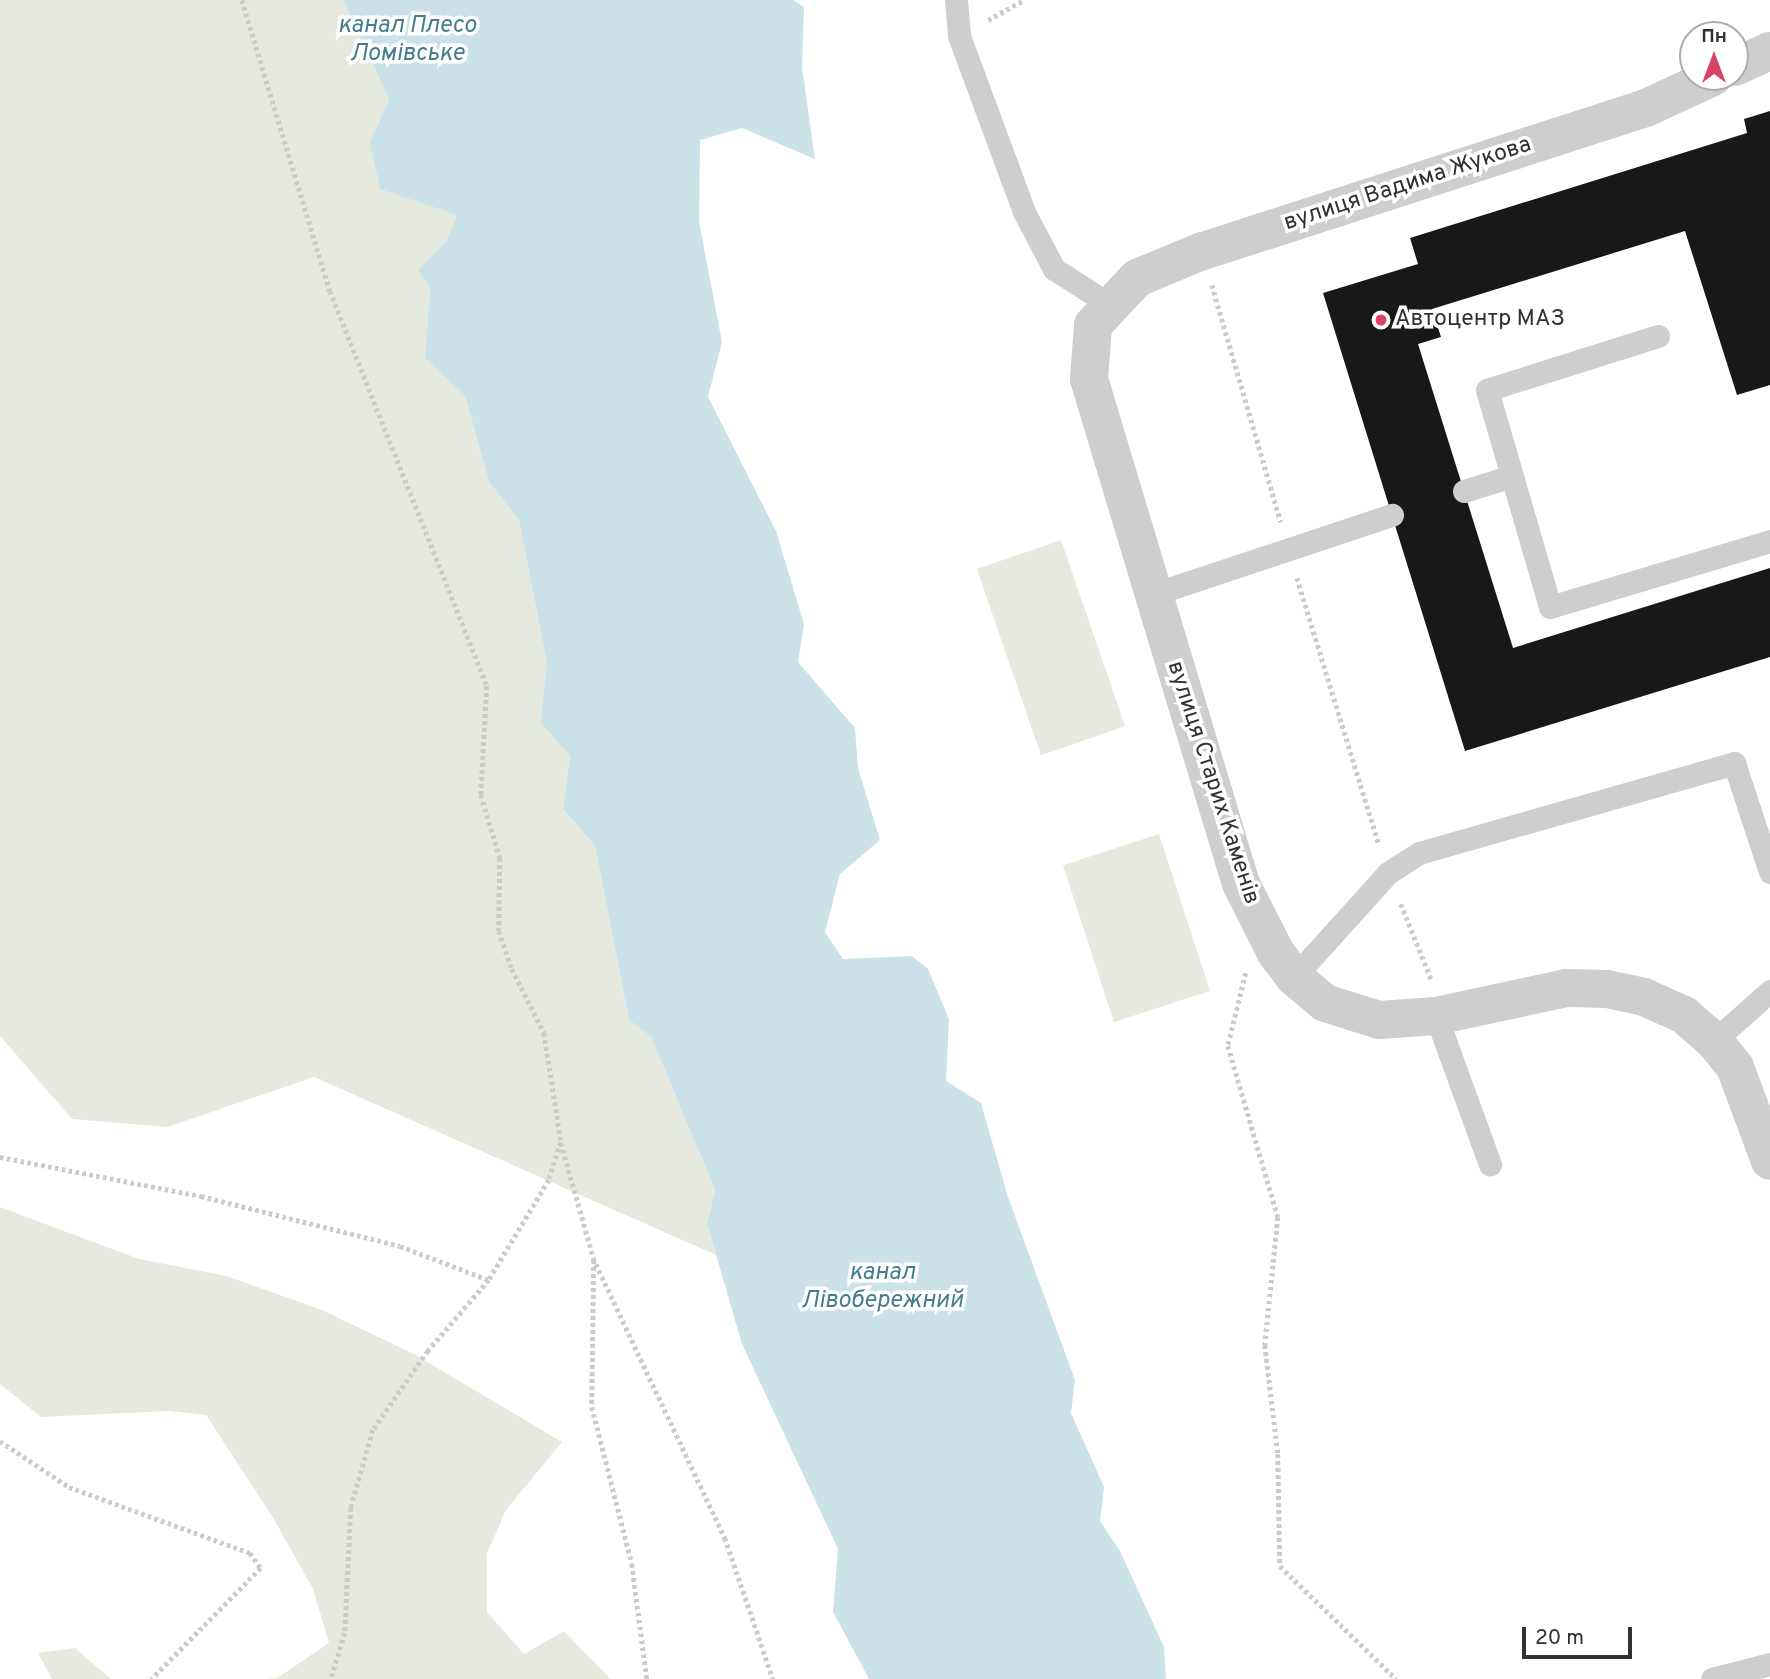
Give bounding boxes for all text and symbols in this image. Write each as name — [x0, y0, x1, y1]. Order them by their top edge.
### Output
water label: канал Плесо Ломівське — [338, 13, 476, 69]
north arrow — [1679, 21, 1749, 91]
text: Пн — [1701, 25, 1727, 49]
street label: вулиця Вадима Жукова — [1281, 132, 1535, 238]
place label: Автоцентр МАЗ — [1395, 306, 1565, 334]
marker: Автоцентр МАЗ — [1373, 312, 1389, 328]
street label: вулиця Старих Каменів — [1160, 658, 1264, 908]
water label: канал Лівобережний — [801, 1260, 963, 1316]
scale bar — [1525, 1612, 1635, 1656]
text: 20 m — [1535, 1625, 1584, 1652]

